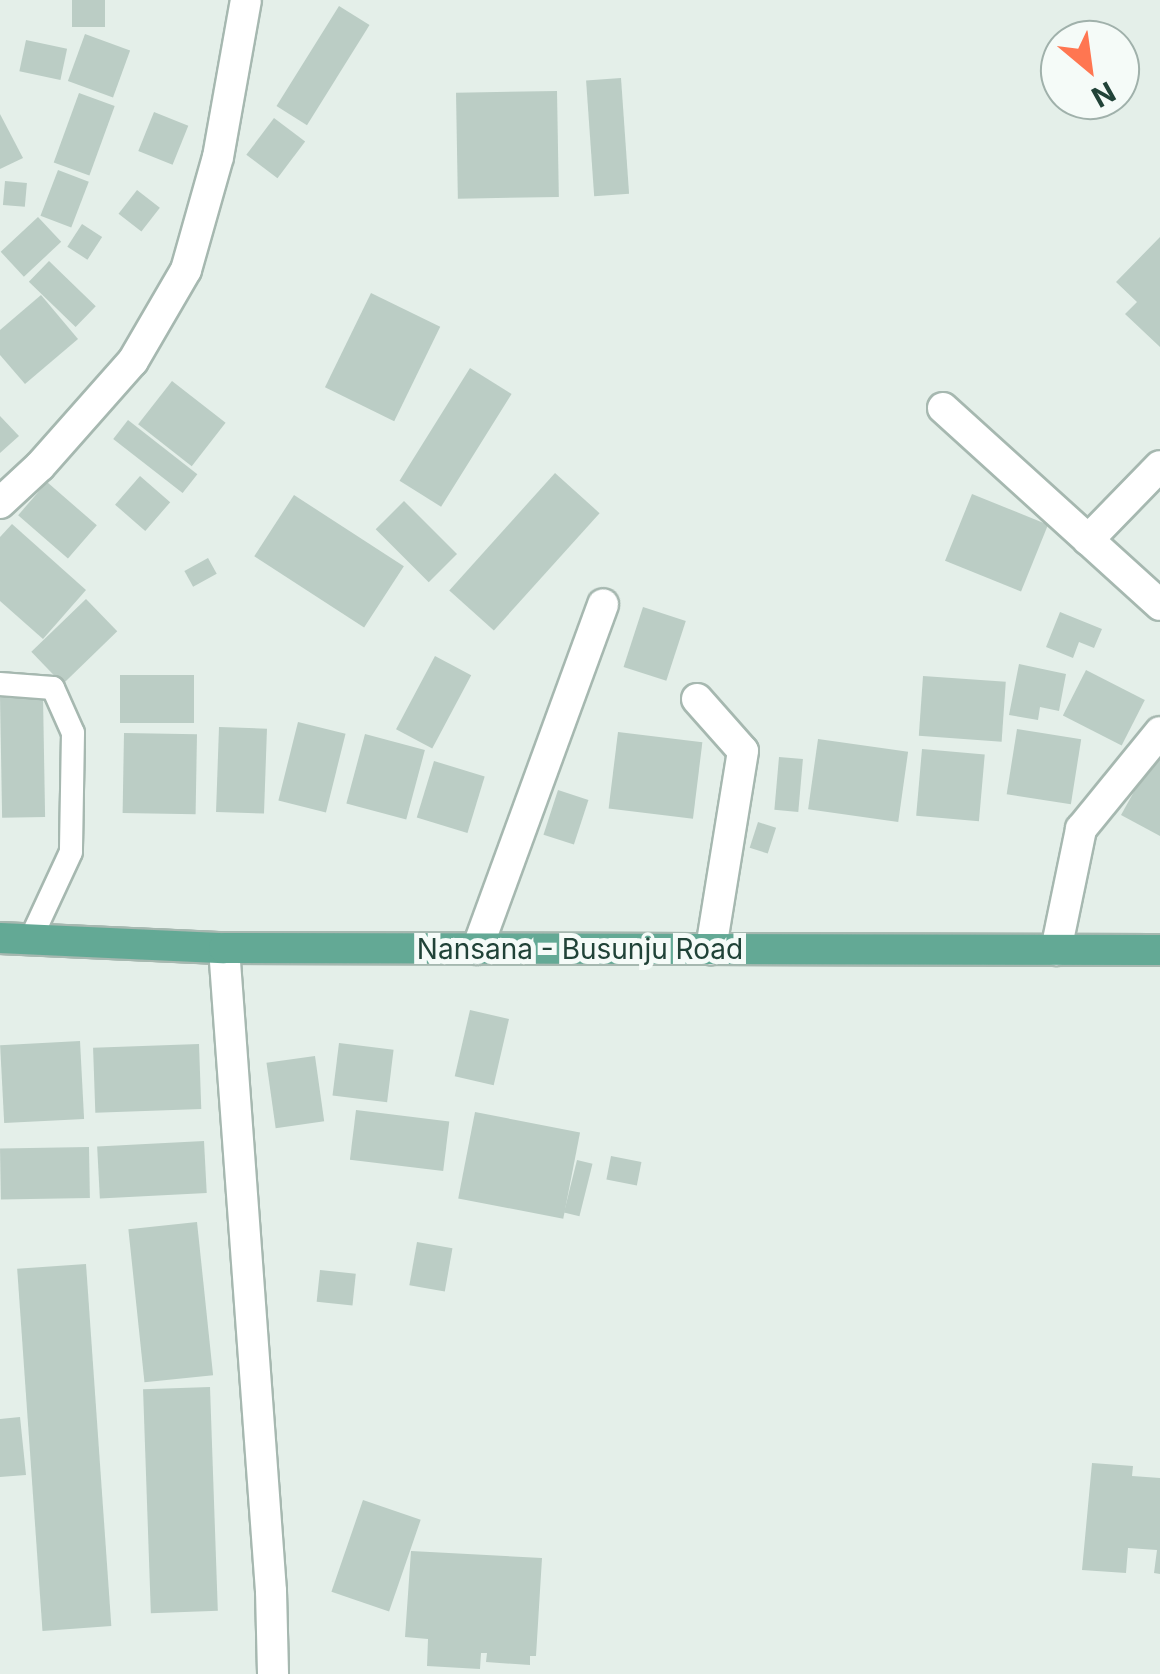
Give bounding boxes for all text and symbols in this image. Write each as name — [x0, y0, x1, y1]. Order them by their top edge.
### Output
north arrow — [1040, 20, 1140, 120]
text: N — [1086, 74, 1121, 115]
street label: Nansana - Busunju Road — [417, 932, 743, 966]

